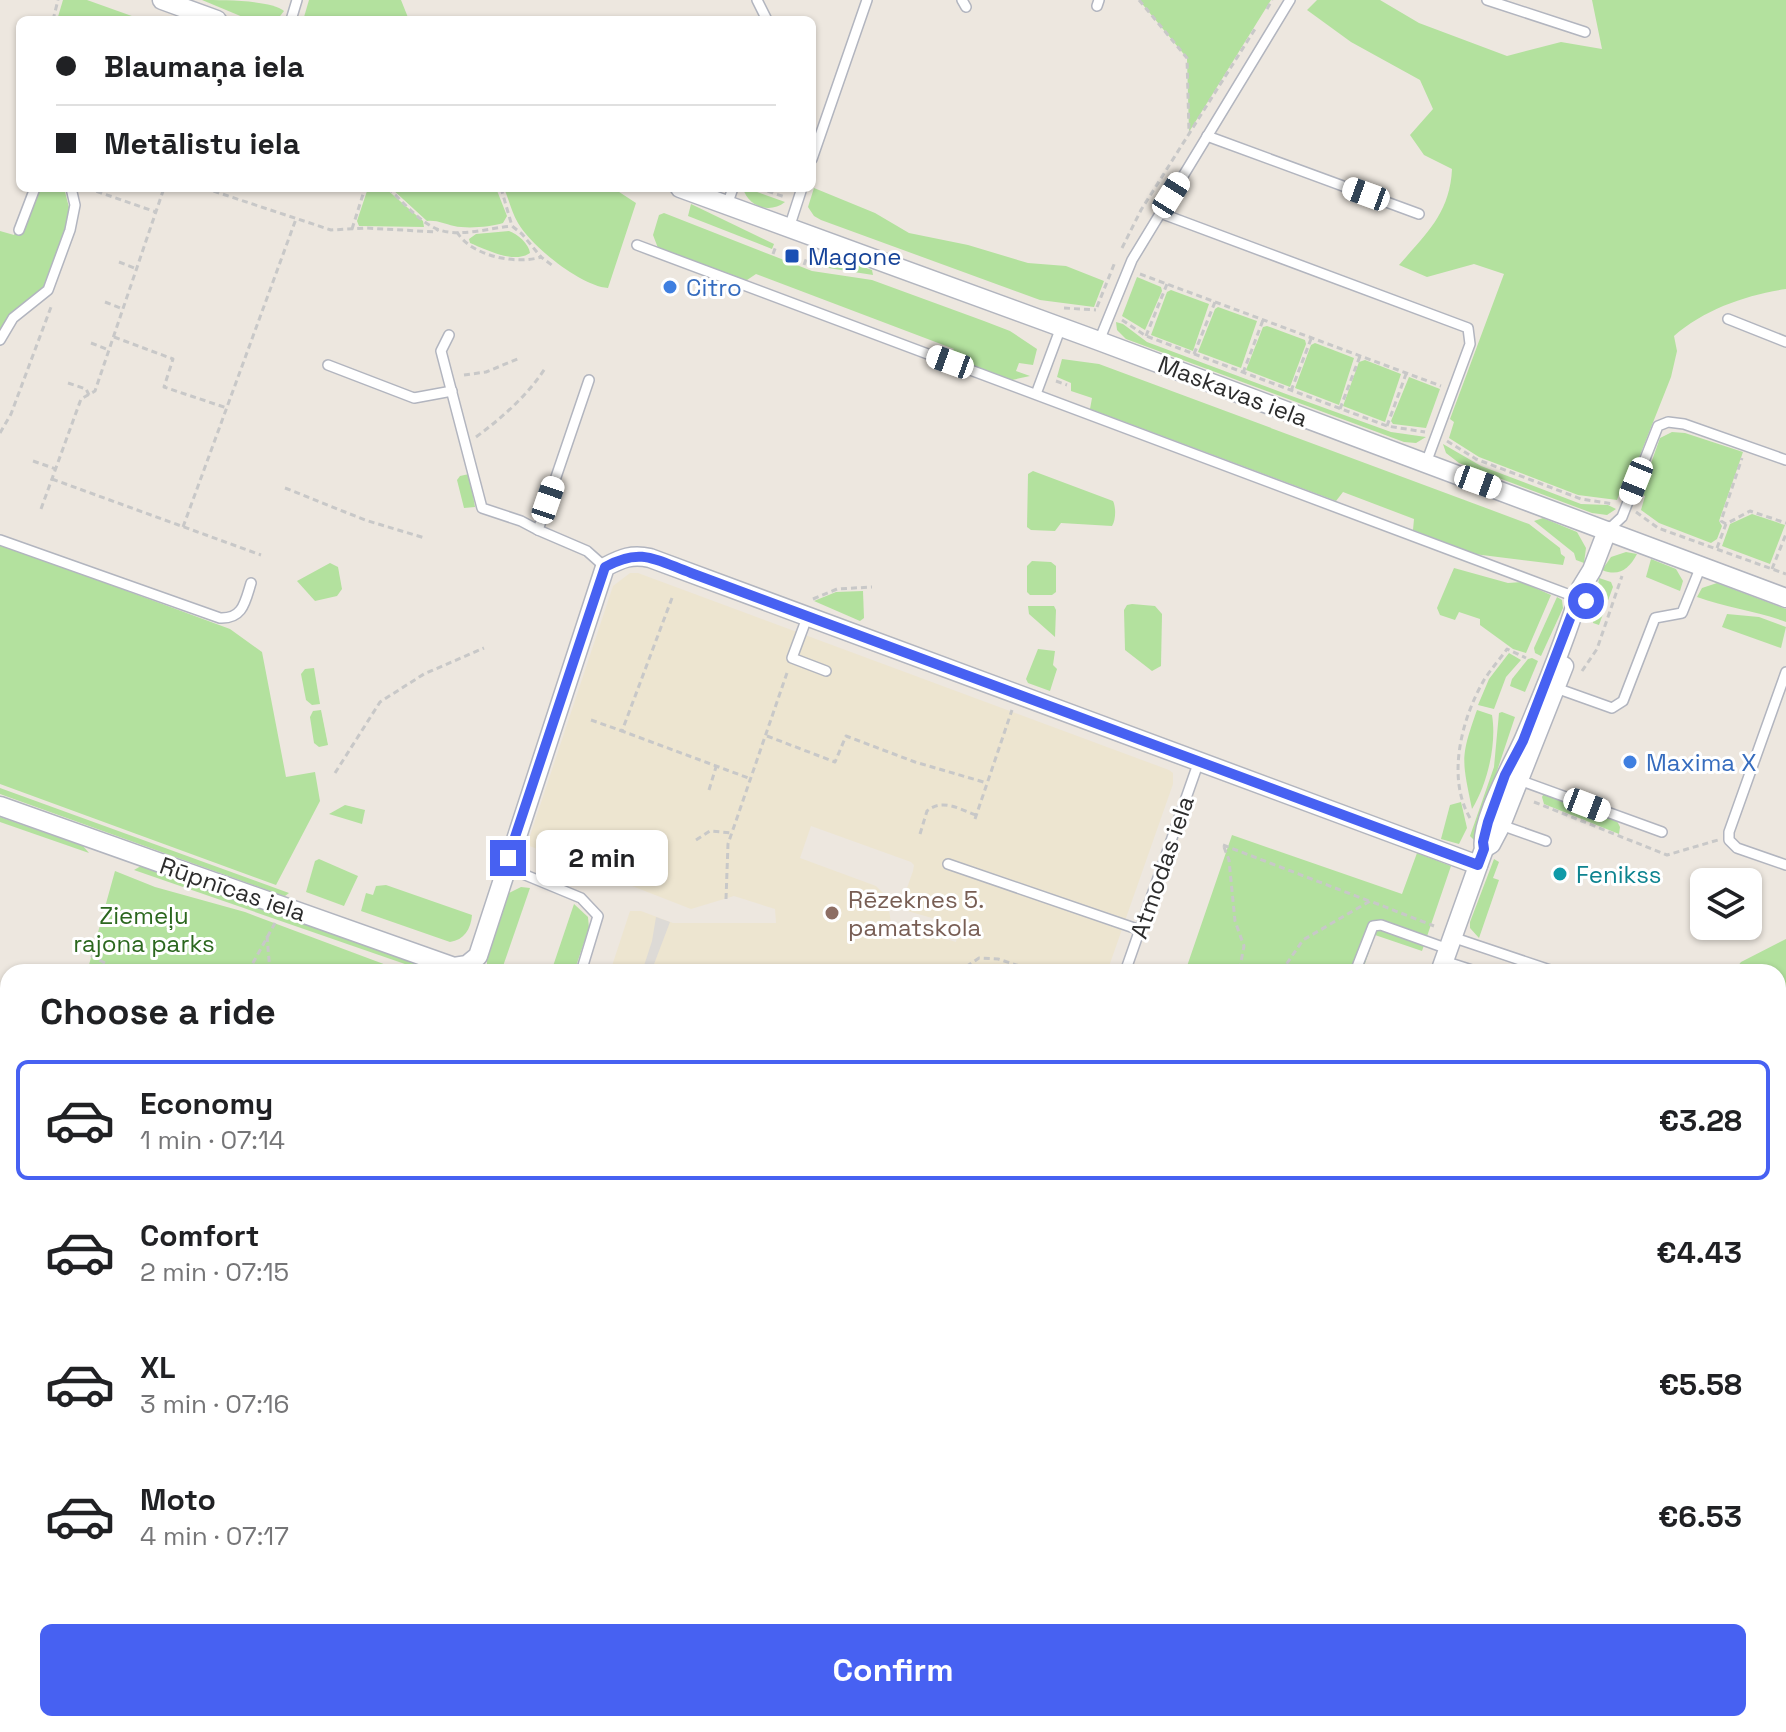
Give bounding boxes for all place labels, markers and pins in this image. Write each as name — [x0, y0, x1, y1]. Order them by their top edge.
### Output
place label: Magone — [808, 241, 901, 272]
marker: Magone — [783, 247, 801, 265]
place label: Citro — [686, 272, 742, 303]
marker: Citro — [661, 278, 679, 296]
place label: Maxima X — [1646, 747, 1757, 778]
marker: Maxima X — [1621, 753, 1639, 771]
place label: Fenikss — [1576, 859, 1662, 890]
marker: Fenikss — [1551, 865, 1569, 883]
place label: Rēzeknes 5. pamatskola — [848, 884, 984, 943]
marker: Rēzeknes 5. pamatskola — [823, 904, 841, 922]

